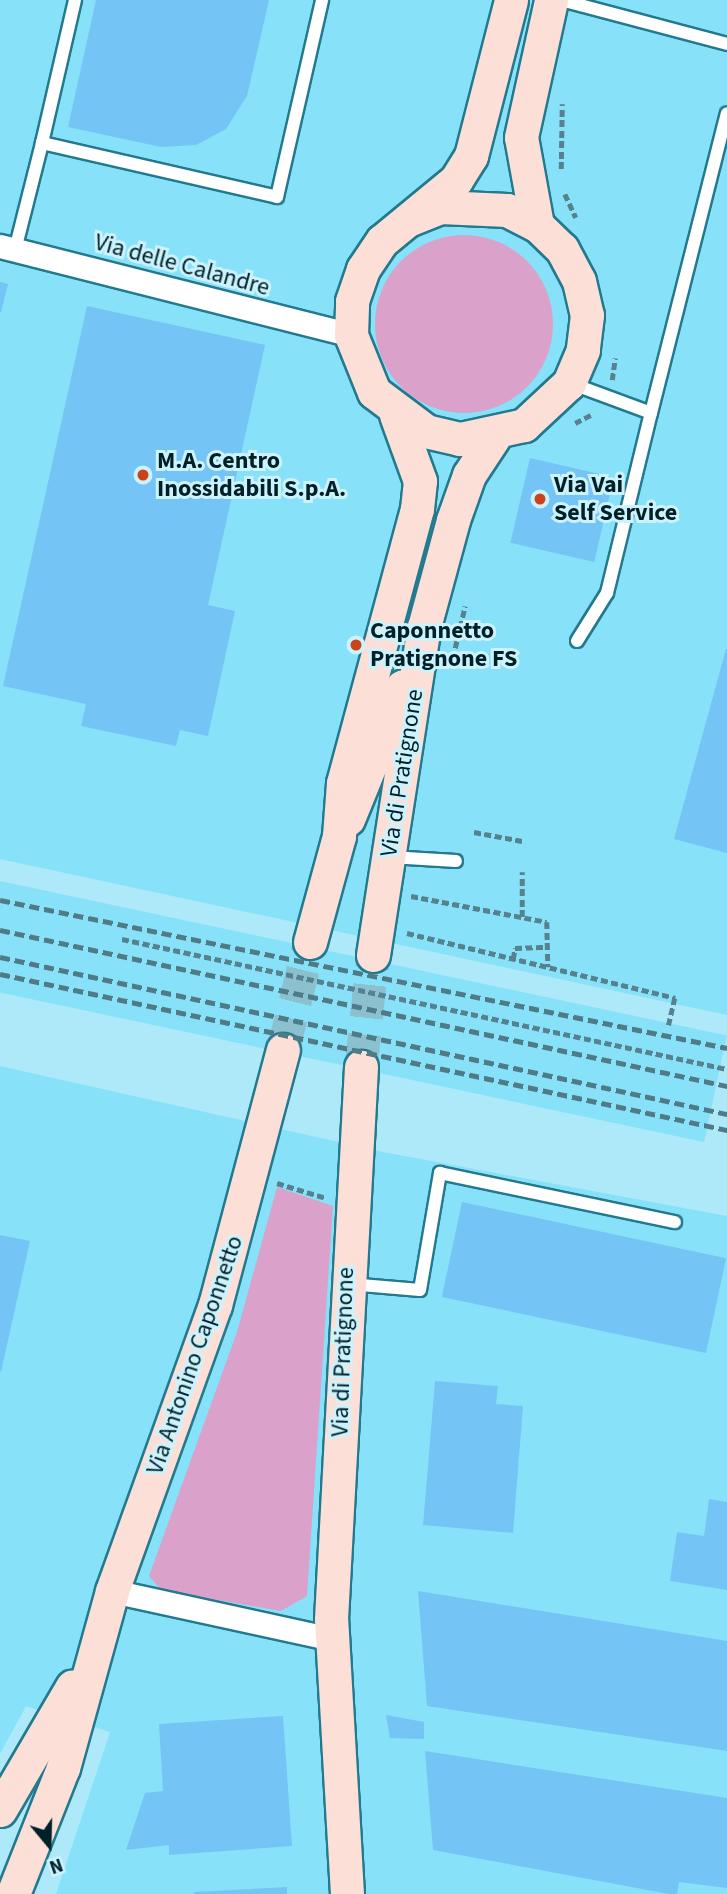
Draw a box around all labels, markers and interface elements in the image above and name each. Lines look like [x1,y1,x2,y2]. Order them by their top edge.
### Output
street label: Via delle Calandre [91,228,273,302]
place label: M.A. Centro Inossidabili S.p.A. [157,447,346,503]
marker: M.A. Centro Inossidabili S.p.A. [135,467,151,483]
place label: Via Vai Self Service [554,471,677,527]
marker: Via Vai Self Service [532,491,548,507]
place label: Caponnetto Pratignone FS [370,617,517,673]
marker: Caponnetto Pratignone FS [348,637,364,653]
street label: Via di Pratignone [375,687,429,859]
street label: Via Antonino Caponnetto [141,1232,249,1478]
street label: Via di Pratignone [326,1267,360,1437]
north arrow [14,1810,84,1880]
text: N [46,1851,66,1880]

